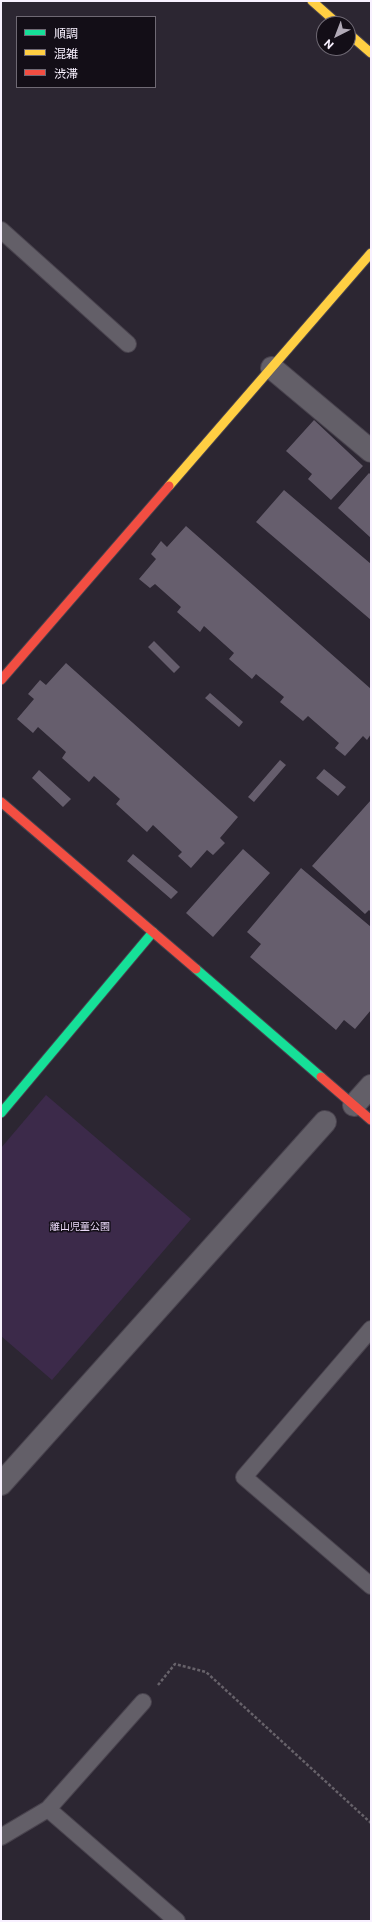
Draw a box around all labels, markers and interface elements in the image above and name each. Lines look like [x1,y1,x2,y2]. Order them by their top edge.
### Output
legend [16,16,156,88]
north arrow [316,16,356,56]
text: 順調 [54,26,78,40]
text: N [321,37,336,52]
text: 混雑 [54,46,78,60]
text: 渋滞 [54,66,78,80]
park label: 離山児童公園 [50,1221,110,1233]

